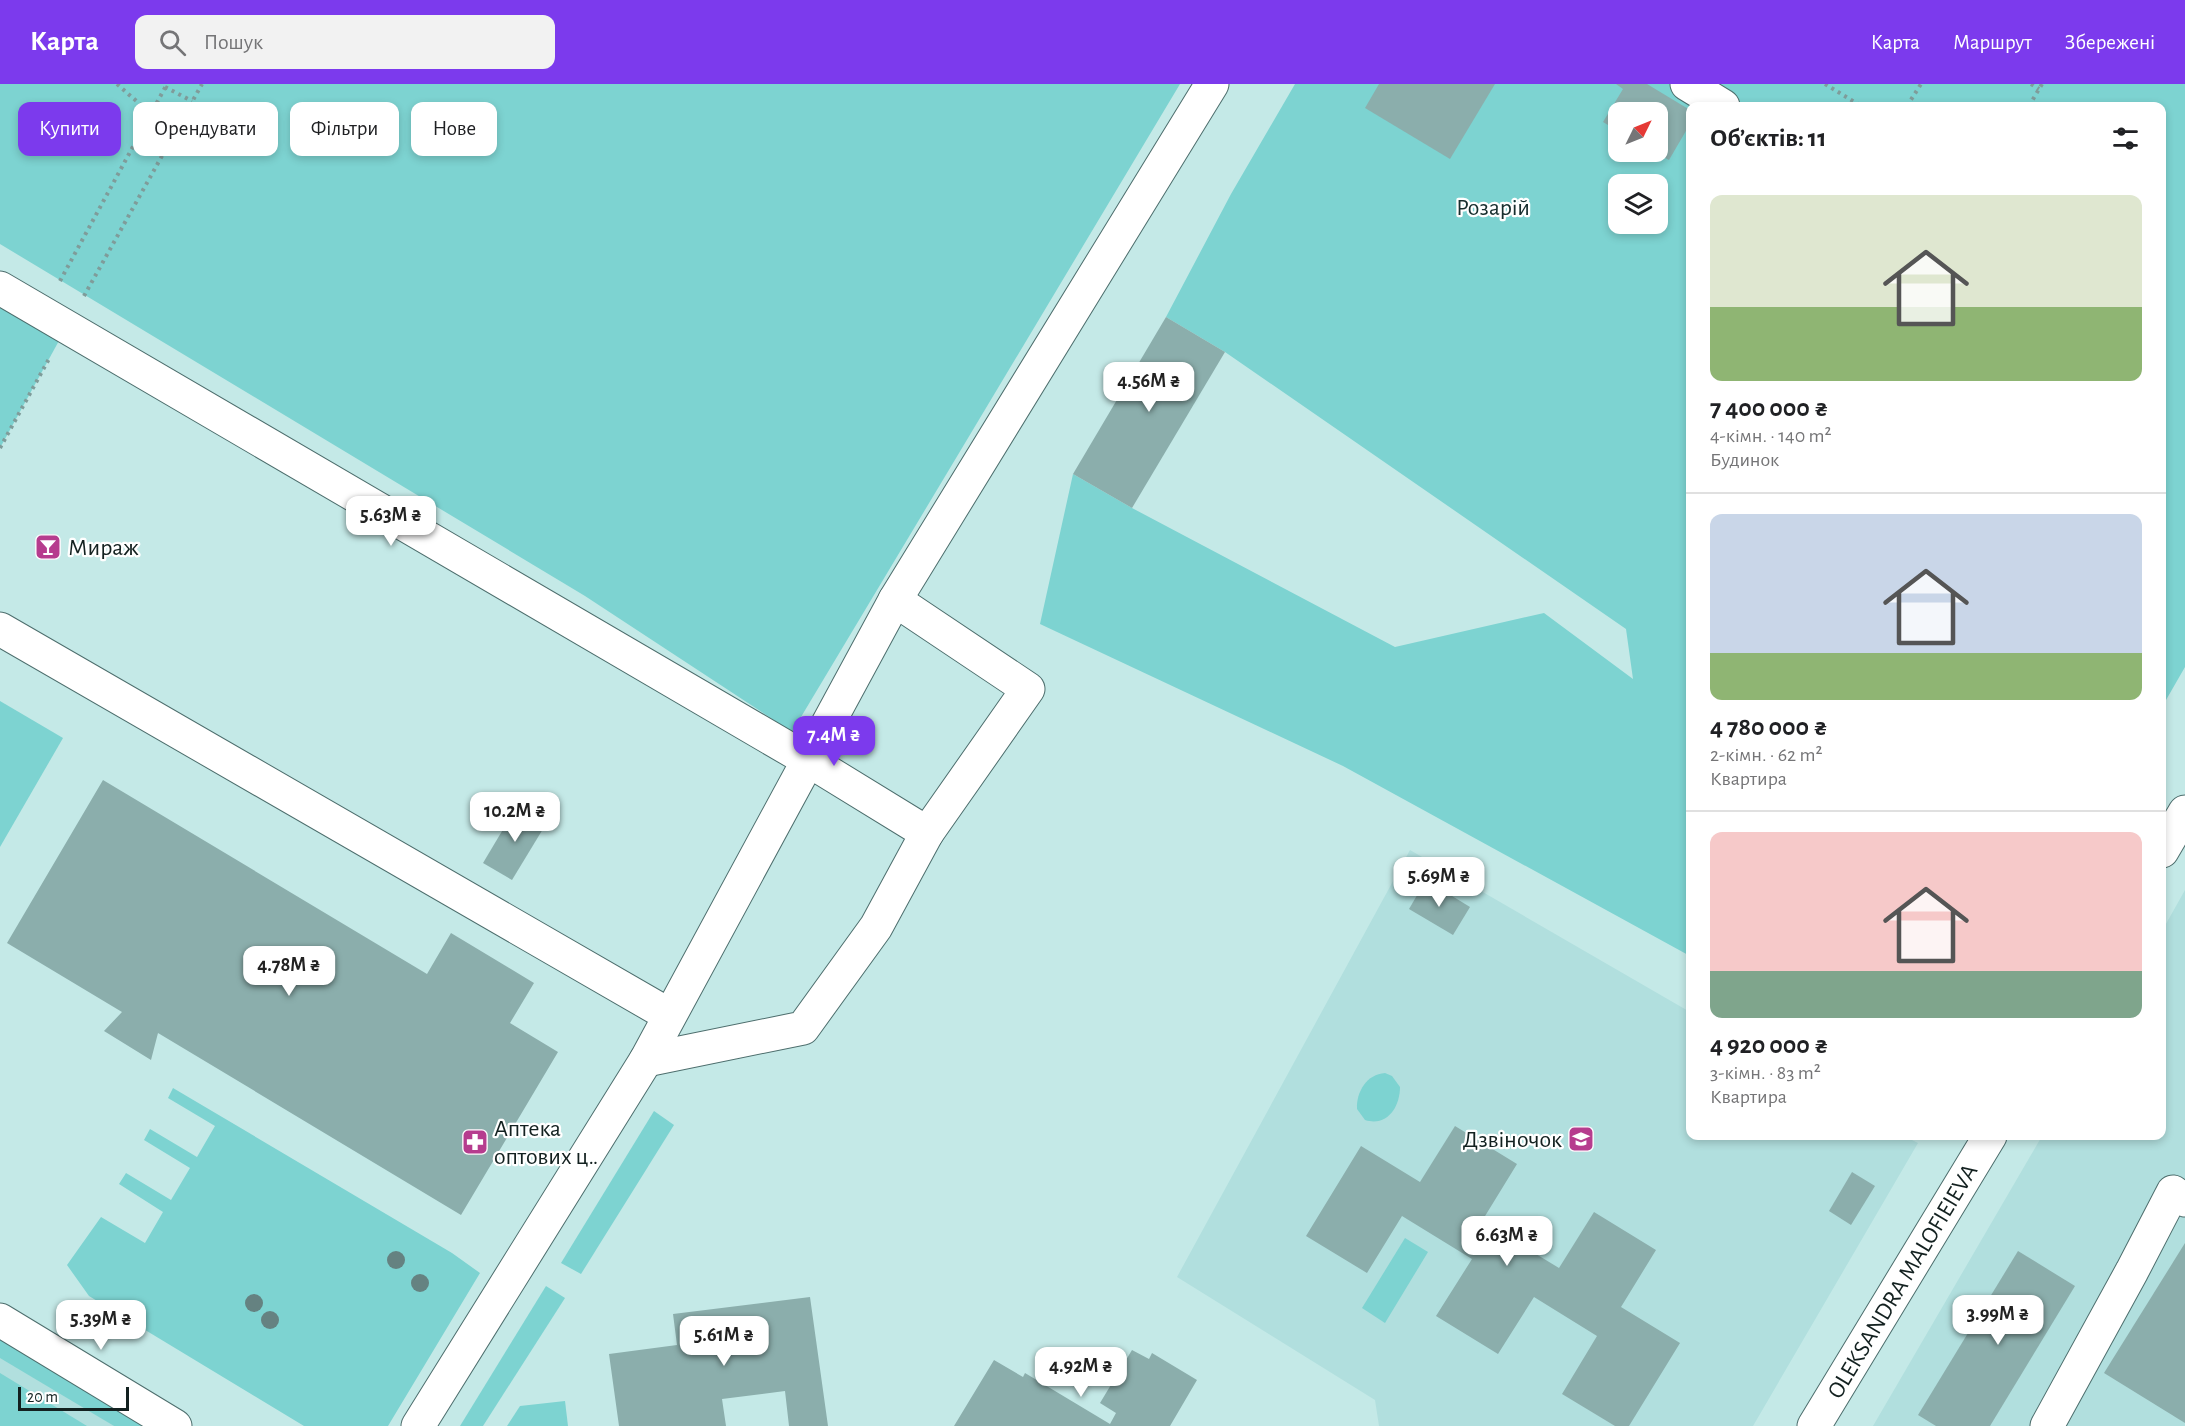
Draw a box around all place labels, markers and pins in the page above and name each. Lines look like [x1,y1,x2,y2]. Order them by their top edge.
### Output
pin: 4.56M ₴ [1094,362,1204,413]
pin: 5.63M ₴ [336,496,446,547]
bar icon: Мираж [33,532,63,562]
place label: Мираж [68,536,139,560]
pin: 7.4M ₴ [785,716,883,767]
pin: 10.2M ₴ [460,792,570,843]
pin: 5.69M ₴ [1384,857,1494,908]
pin: 4.78M ₴ [234,946,344,997]
place label: Аптека оптових ц‥ [494,1117,598,1169]
school or university icon: Дзвіночок [1566,1124,1596,1154]
pharmacy icon: Аптека оптових ц‥ [460,1127,490,1157]
place label: Дзвіночок [1463,1128,1562,1152]
pin: 6.63M ₴ [1452,1216,1562,1267]
pin: 3.99M ₴ [1943,1295,2053,1346]
pin: 5.39M ₴ [46,1300,156,1351]
pin: 5.61M ₴ [669,1316,779,1367]
pin: 4.92M ₴ [1026,1347,1136,1398]

